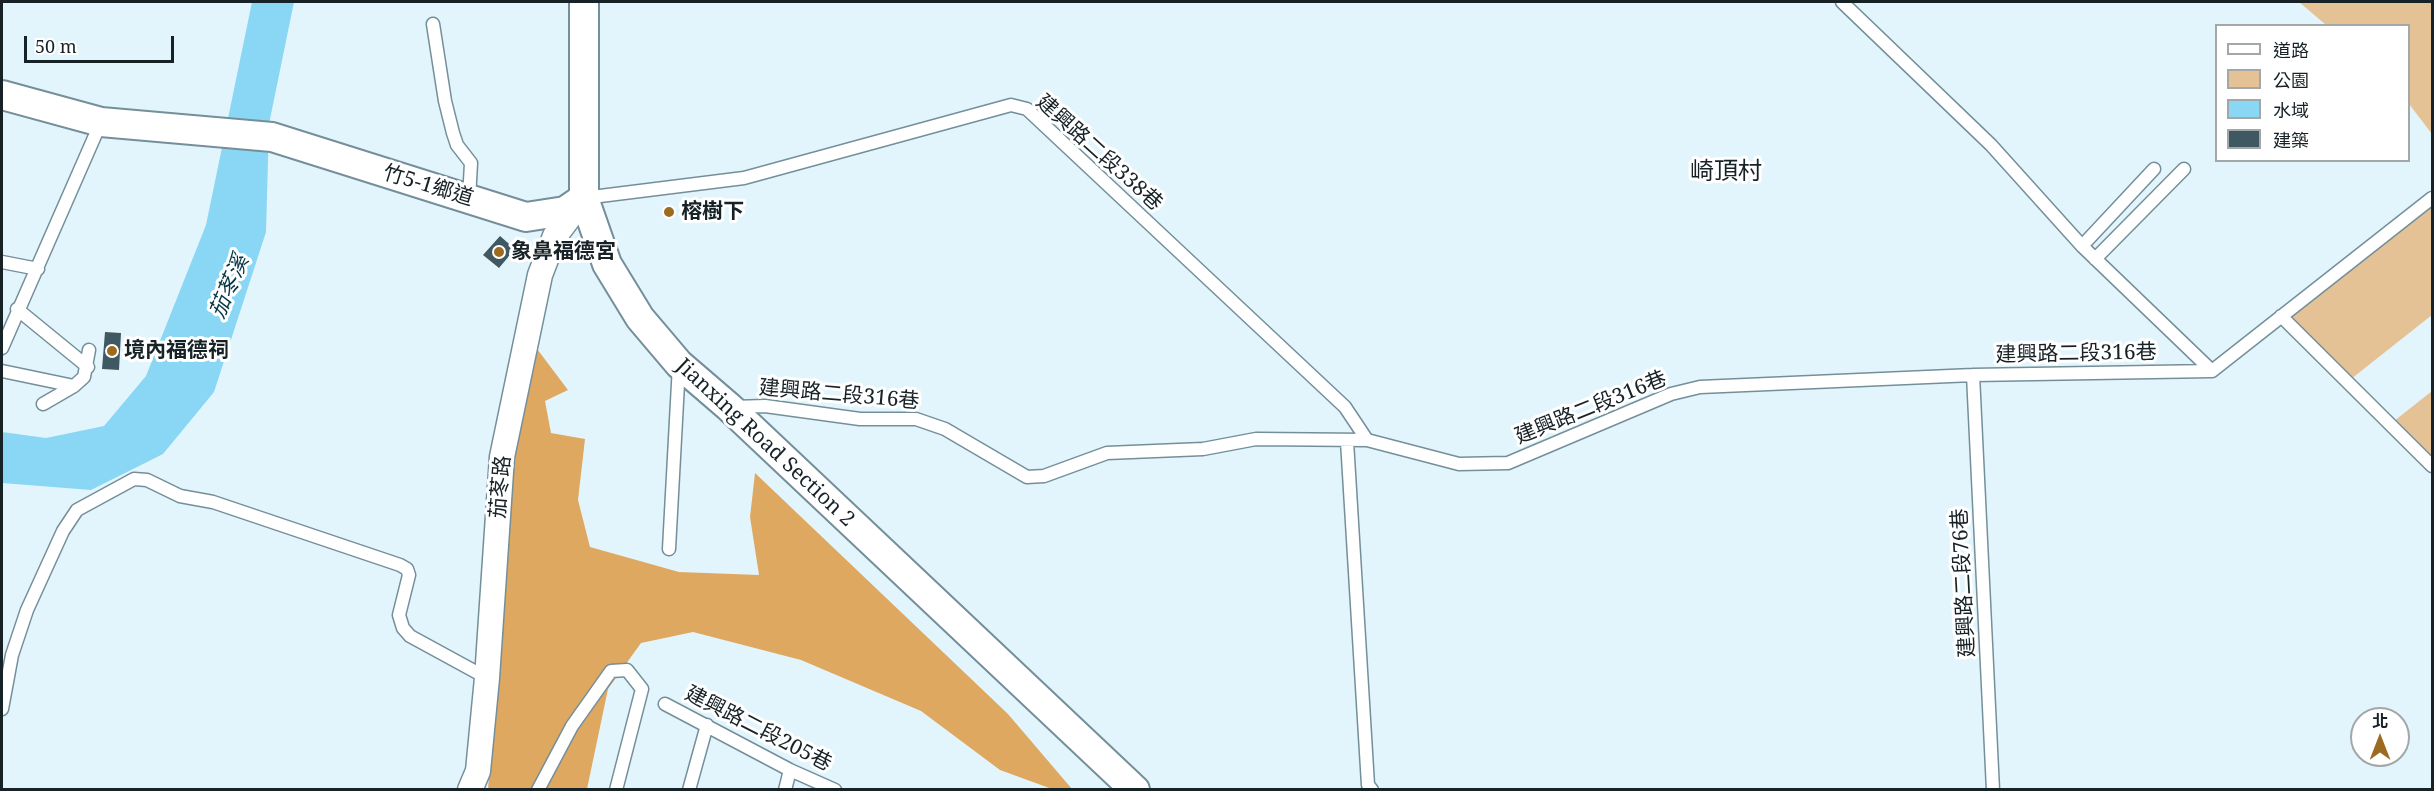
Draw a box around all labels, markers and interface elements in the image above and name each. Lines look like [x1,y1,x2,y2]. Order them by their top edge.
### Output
scale bar [27,24,177,62]
legend [2215,24,2410,162]
text: 50 m [35,34,77,58]
text: 道路 [2273,38,2309,62]
text: 公園 [2273,68,2309,92]
street label: 建興路二段338巷 [1031,90,1167,216]
text: 水域 [2273,98,2309,122]
text: 建築 [2273,128,2309,152]
district label: 崎頂村 [1690,158,1762,186]
street label: 竹5-1鄉道 [380,160,476,212]
place label: 榕樹下 [681,199,744,225]
marker: 榕樹下 [662,205,676,219]
place label: 象鼻福德宮 [511,239,616,265]
marker: 象鼻福德宮 [492,245,506,259]
water label: 茄苳溪 [205,251,255,323]
place label: 境內福德祠 [124,338,229,364]
street label: 建興路二段316巷 [1995,340,2157,368]
marker: 境內福德祠 [105,344,119,358]
street label: Jianxing Road Section 2 [671,354,859,532]
street label: 建興路二段316巷 [1512,366,1670,450]
street label: 建興路二段316巷 [758,375,920,415]
street label: 茄苳路 [486,455,516,519]
street label: 建興路二段76巷 [1948,508,1980,658]
street label: 建興路二段205巷 [680,681,836,777]
north arrow [2350,707,2410,767]
text: 北 [2372,710,2388,732]

